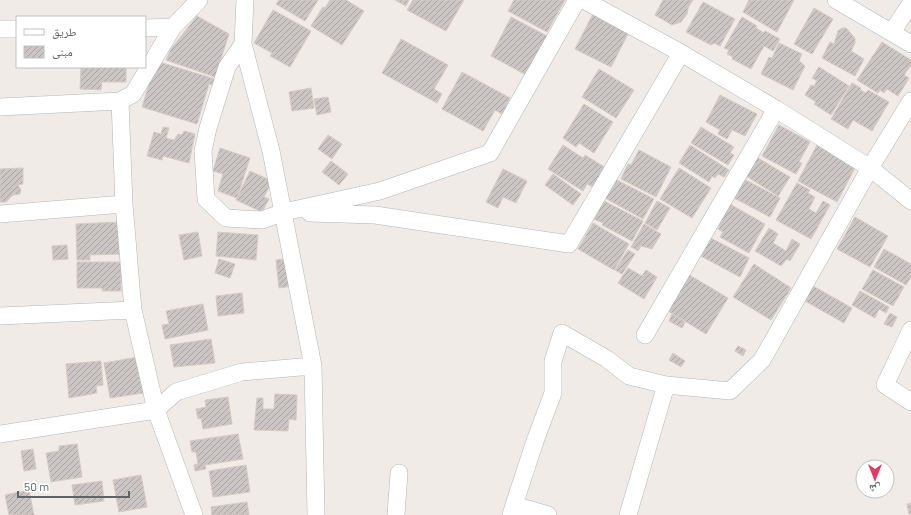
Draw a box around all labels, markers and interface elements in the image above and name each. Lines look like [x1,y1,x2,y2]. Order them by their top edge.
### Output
legend [16,16,146,68]
text: طريق [52,24,77,39]
text: مبنى [52,44,73,59]
north arrow [855,459,895,499]
scale bar [18,473,129,499]
text: 50 m [24,479,49,493]
text: ش [869,481,881,496]

